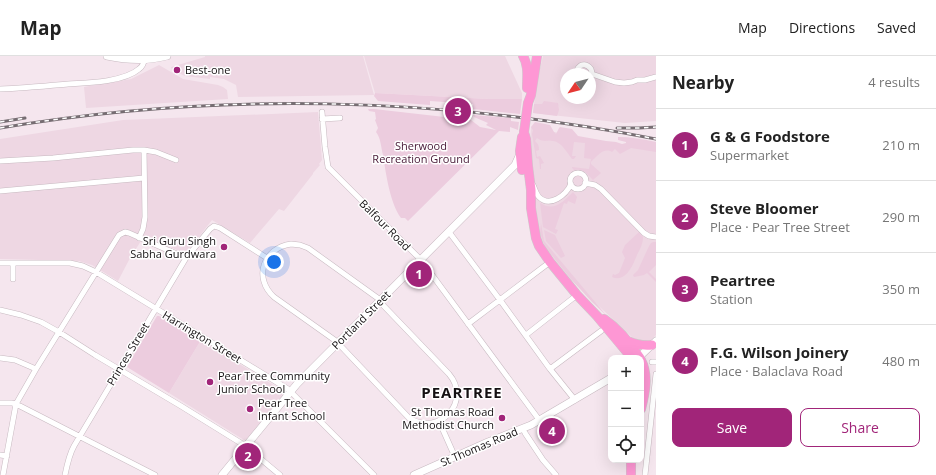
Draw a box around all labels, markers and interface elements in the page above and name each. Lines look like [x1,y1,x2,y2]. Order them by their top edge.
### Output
text: Map [20,15,61,41]
text: Map [738,18,767,37]
text: Directions [789,18,855,37]
text: Saved [877,18,916,37]
place label: Best-one [185,62,231,77]
marker: Best-one [172,65,182,75]
north arrow [560,68,596,104]
text: Nearby [672,71,734,94]
text: 4 results [868,73,920,91]
pin: 3 [445,96,471,126]
text: G & G Foodstore [710,126,830,146]
text: 1 [681,136,689,154]
text: 210 m [882,136,920,154]
park label: Sherwood Recreation Ground [372,138,470,166]
text: Supermarket [710,146,789,164]
street label: Balfour Road [356,196,414,254]
text: Steve Bloomer [710,198,819,218]
text: 2 [681,208,689,226]
text: 290 m [882,208,920,226]
text: Place · Pear Tree Street [710,218,850,236]
place label: Sri Guru Singh Sabha Gurdwara [130,233,216,261]
marker: Sri Guru Singh Sabha Gurdwara [219,242,229,252]
your location [264,252,284,272]
pin: 1 [406,259,432,289]
text: Peartree [710,270,775,290]
text: 3 [681,280,689,298]
text: 350 m [882,280,920,298]
street label: Portland Street [328,287,393,352]
text: Station [710,290,753,308]
street label: Harrington Street [160,307,245,366]
street label: Princes Street [103,319,152,388]
text: F.G. Wilson Joinery [710,342,849,362]
text: 4 [681,352,689,370]
text: 480 m [882,352,920,370]
map controls [608,355,644,463]
button: + [608,355,644,391]
text: Place · Balaclava Road [710,362,843,380]
place label: Pear Tree Community Junior School [217,368,330,396]
marker: Pear Tree Community Junior School [205,377,215,387]
district label: PEARTREE [421,382,503,402]
button: − [608,391,644,427]
place label: Pear Tree Infant School [258,395,325,423]
marker: Pear Tree Infant School [245,404,255,414]
place label: St Thomas Road Methodist Church [402,404,494,432]
button: Save [672,408,792,447]
button: Share [800,408,920,447]
marker: St Thomas Road Methodist Church [497,413,507,423]
pin: 4 [539,416,565,446]
street label: St Thomas Road [438,423,520,470]
button: locate [608,427,644,463]
pin: 2 [235,441,261,471]

